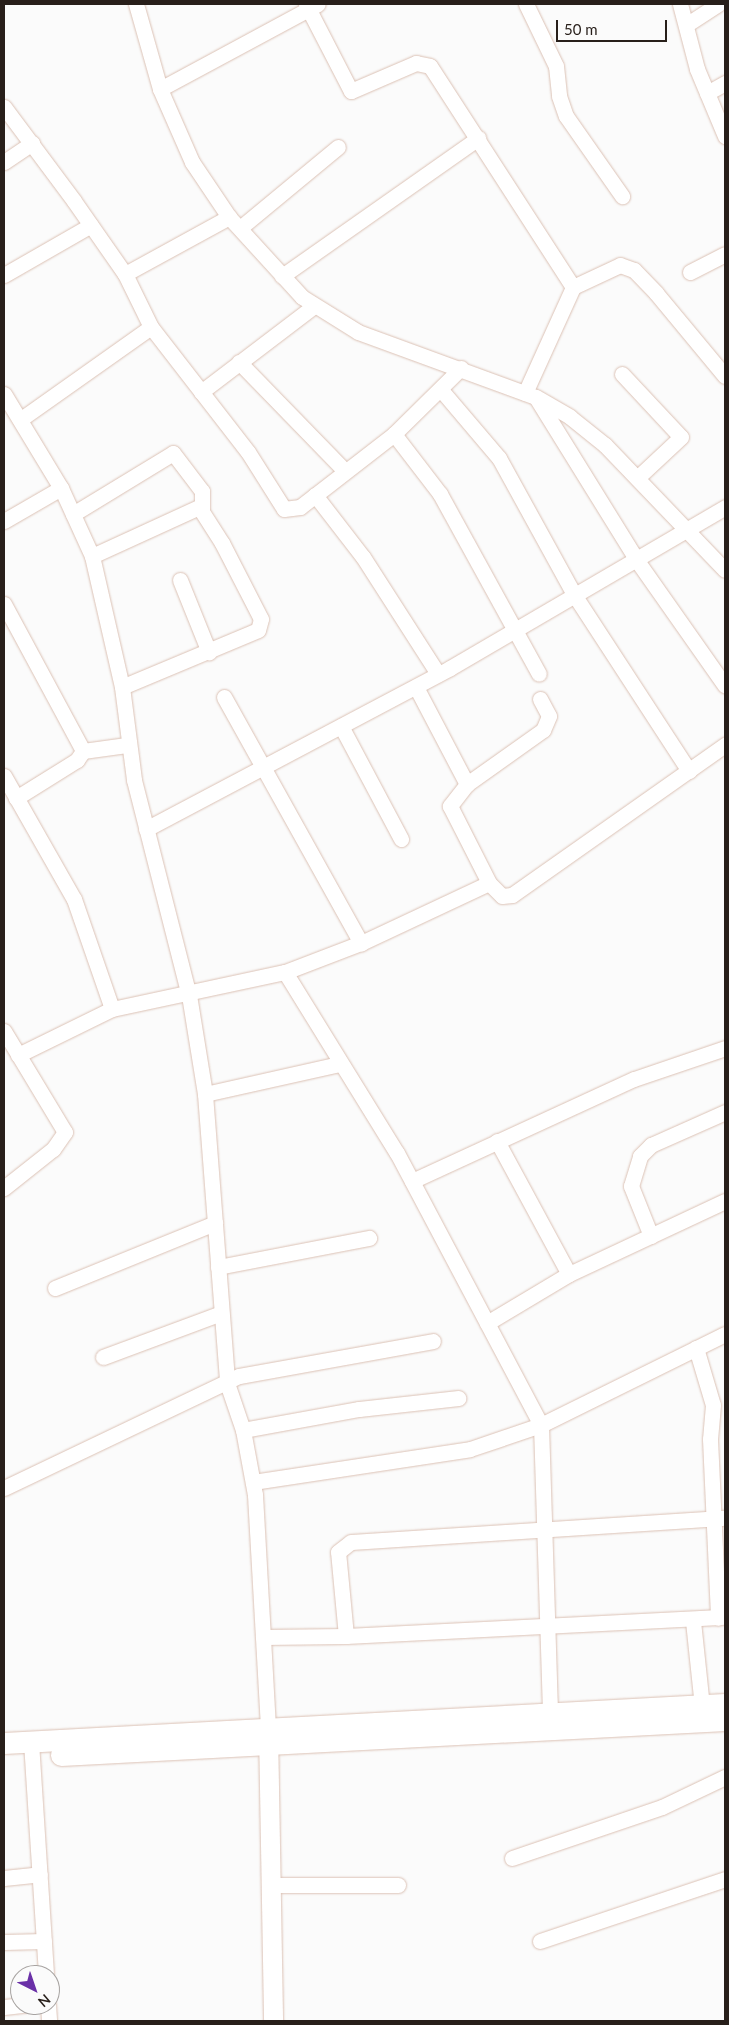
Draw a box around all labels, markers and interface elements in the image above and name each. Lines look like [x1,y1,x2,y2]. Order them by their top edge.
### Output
scale bar [559,10,670,42]
text: 50 m [564,20,598,38]
north arrow [10,1965,60,2015]
text: N [35,1991,54,2011]

